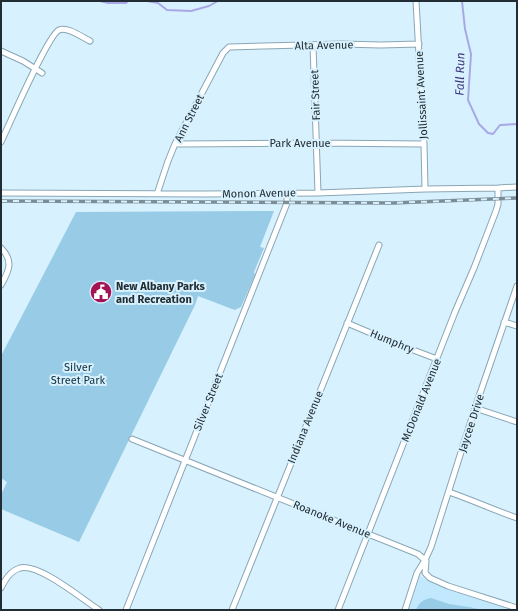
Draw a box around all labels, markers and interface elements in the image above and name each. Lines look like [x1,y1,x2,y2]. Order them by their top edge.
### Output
street label: Alta Avenue [294,38,354,53]
street label: Jollissaint Avenue [413,51,430,139]
water label: Fall Run [453,52,467,96]
street label: Fair Street [308,69,323,121]
street label: Ann Street [172,92,207,144]
street label: Park Avenue [269,137,331,150]
street label: Monon Avenue [222,186,296,201]
public building icon: New Albany Parks and Recreation [88,279,114,305]
place label: New Albany Parks and Recreation [116,280,206,306]
street label: Humphry [368,327,416,356]
street label: McDonald Avenue [399,357,444,444]
park label: Silver Street Park [51,361,106,387]
street label: Silver Street [191,372,226,433]
street label: Indiana Avenue [285,389,326,465]
street label: Jaycee Drive [456,392,487,454]
street label: Roanoke Avenue [291,498,373,541]

